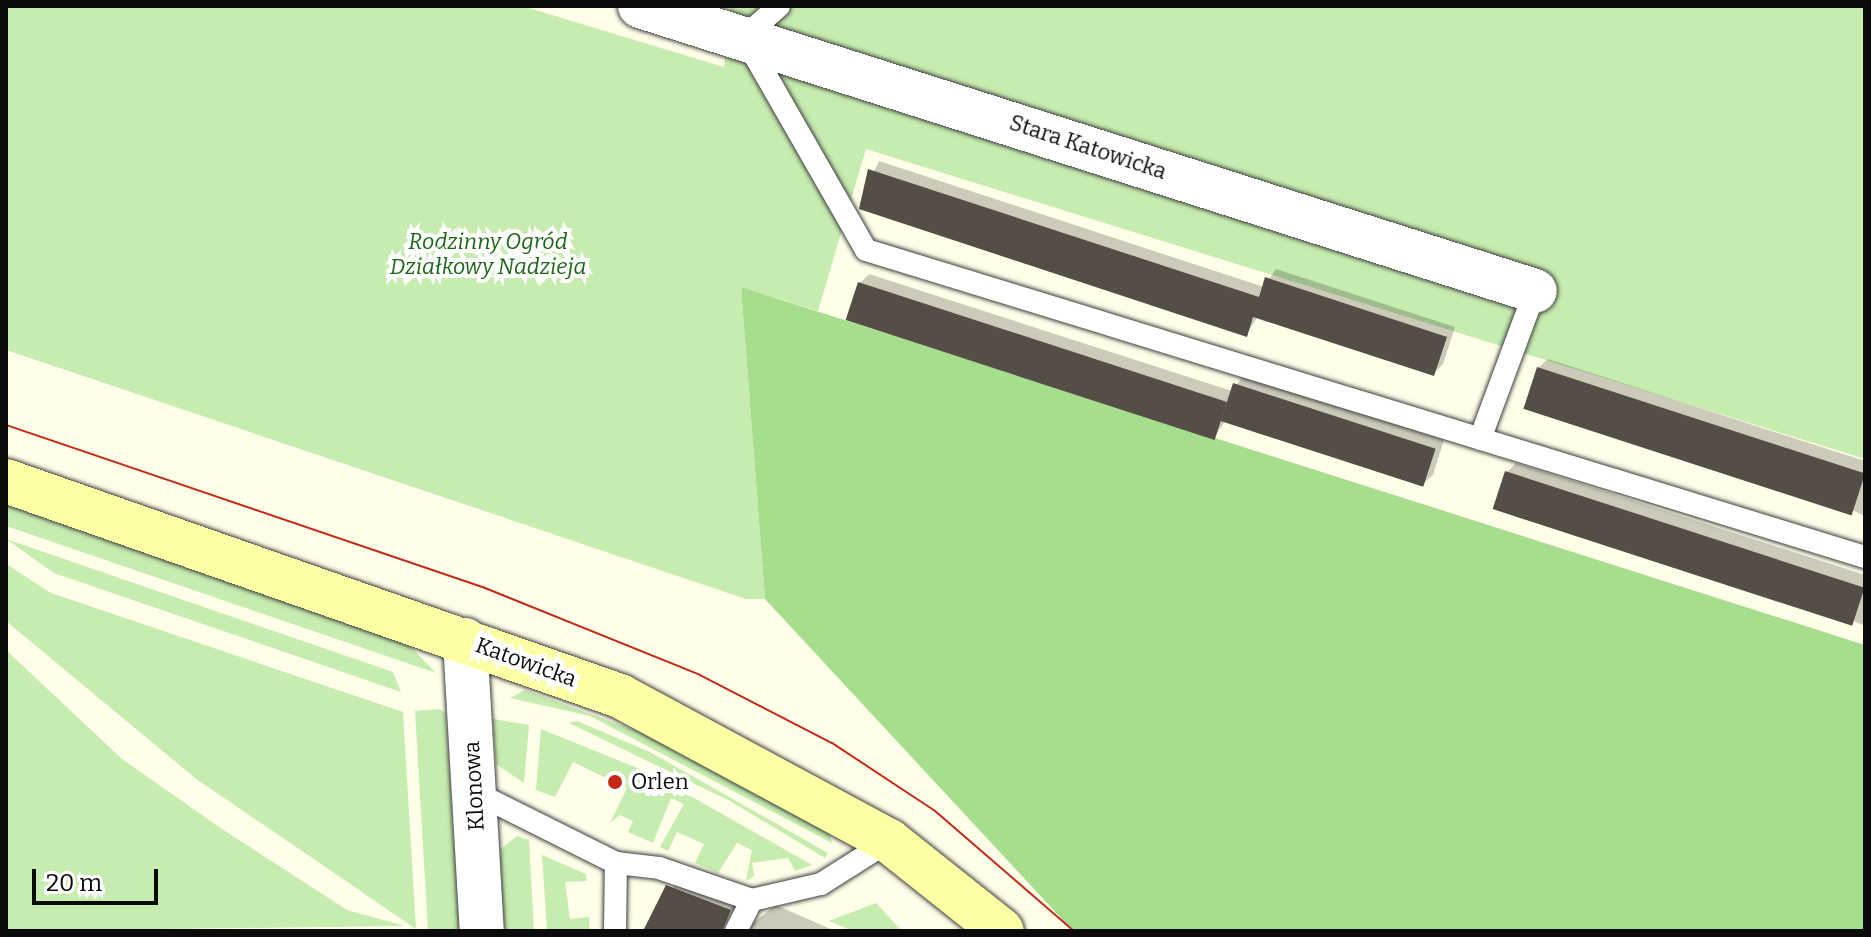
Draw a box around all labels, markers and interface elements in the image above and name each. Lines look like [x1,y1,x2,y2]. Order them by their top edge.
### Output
street label: Stara Katowicka [1006,109,1170,185]
park label: Rodzinny Ogród Działkowy Nadzieja [390,228,586,280]
street label: Katowicka [472,632,580,692]
street label: Klonowa [458,740,490,832]
place label: Orlen [631,769,689,795]
marker: Orlen [606,773,624,791]
scale bar [36,853,162,903]
text: 20 m [46,869,102,897]

